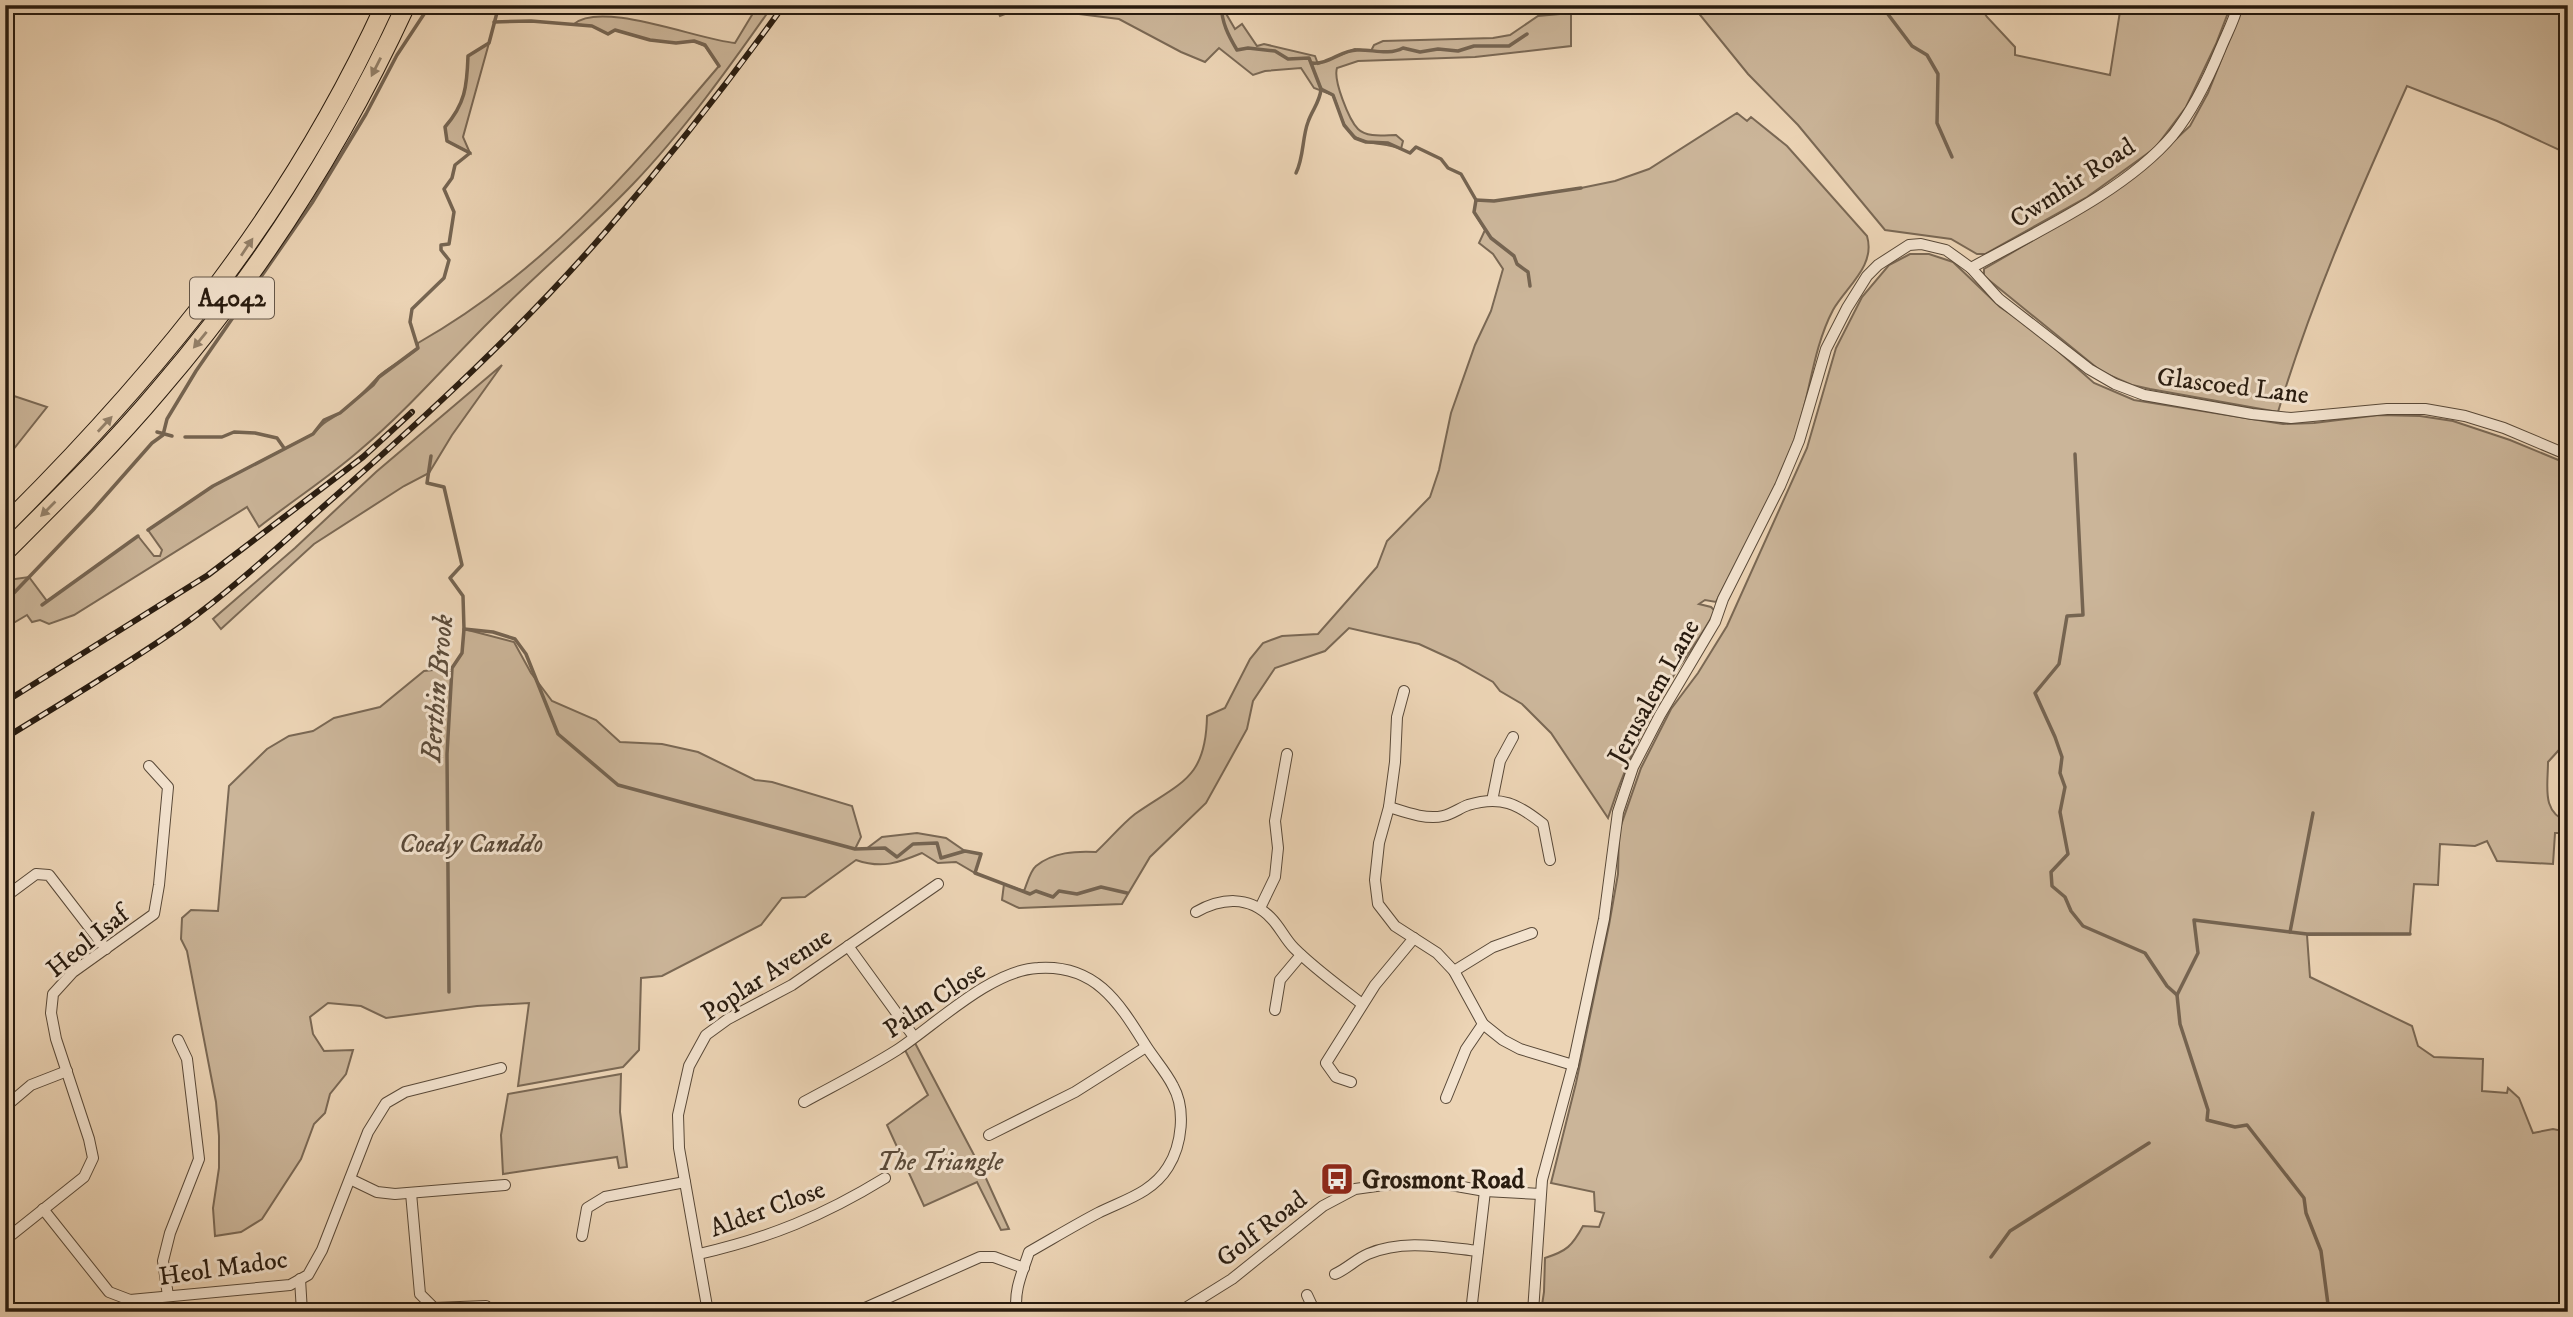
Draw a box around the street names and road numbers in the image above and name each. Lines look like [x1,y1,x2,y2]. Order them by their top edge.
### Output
street label: Cwmhir Road [2004,131,2142,236]
road number: A4042 [190,278,274,318]
street label: Glascoed Lane [2155,361,2311,412]
street label: Jerusalem Lane [1600,614,1708,772]
street label: Heol Isaf [40,897,139,985]
street label: Poplar Avenue [695,921,838,1030]
street label: Palm Close [877,954,992,1046]
street label: Alder Close [705,1173,830,1246]
street label: Golf Road [1210,1183,1314,1275]
street label: Heol Madoc [157,1243,290,1294]

